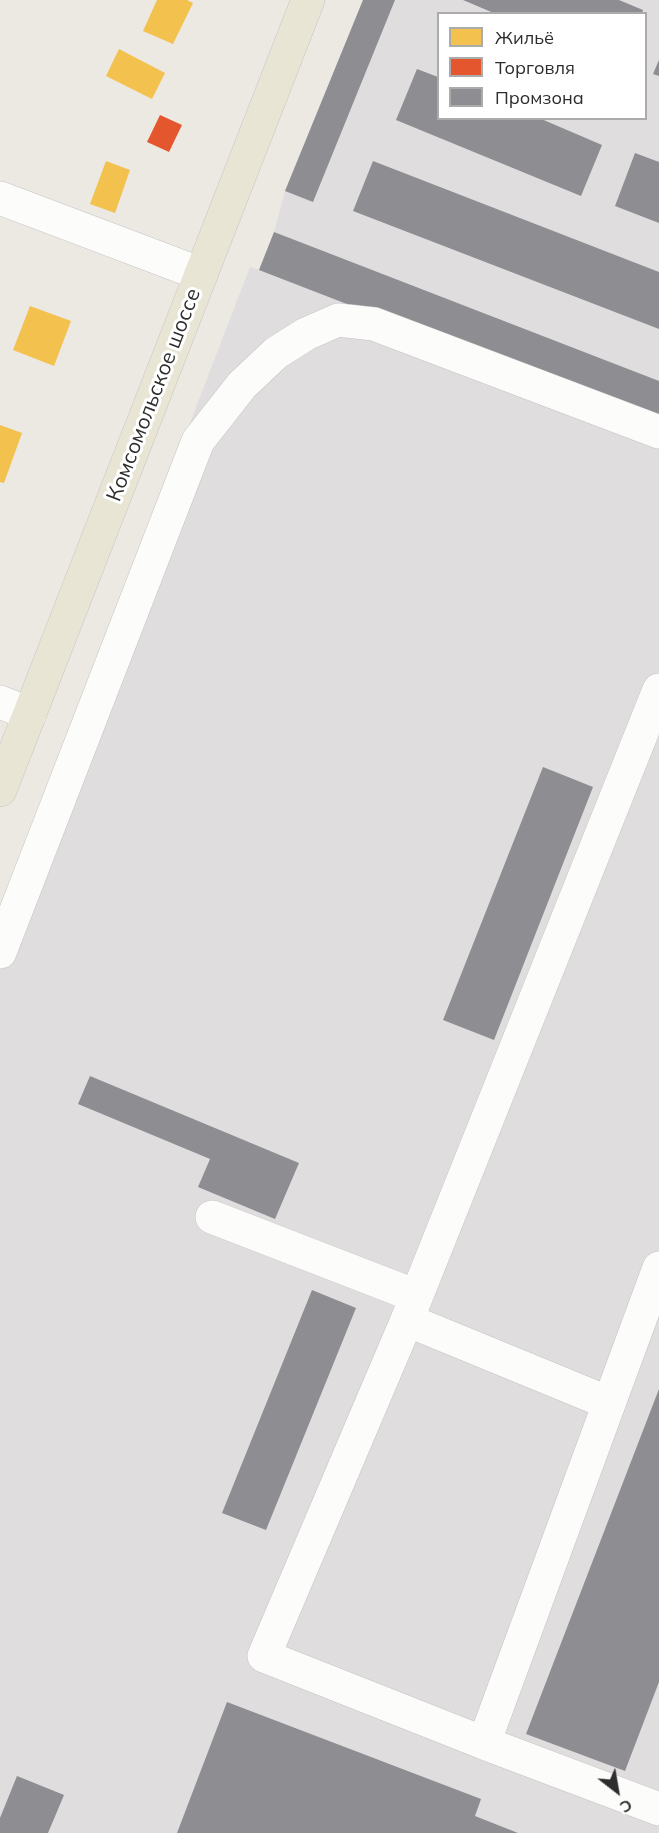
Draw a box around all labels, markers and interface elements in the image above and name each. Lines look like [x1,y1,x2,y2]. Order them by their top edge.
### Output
legend [437,12,647,120]
text: Жильё [495,26,554,49]
text: Торговля [495,56,575,79]
text: Промзона [495,86,584,109]
street label: Комсомольское шоссе [102,285,206,505]
north arrow [587,1761,647,1821]
text: С [616,1795,636,1818]

